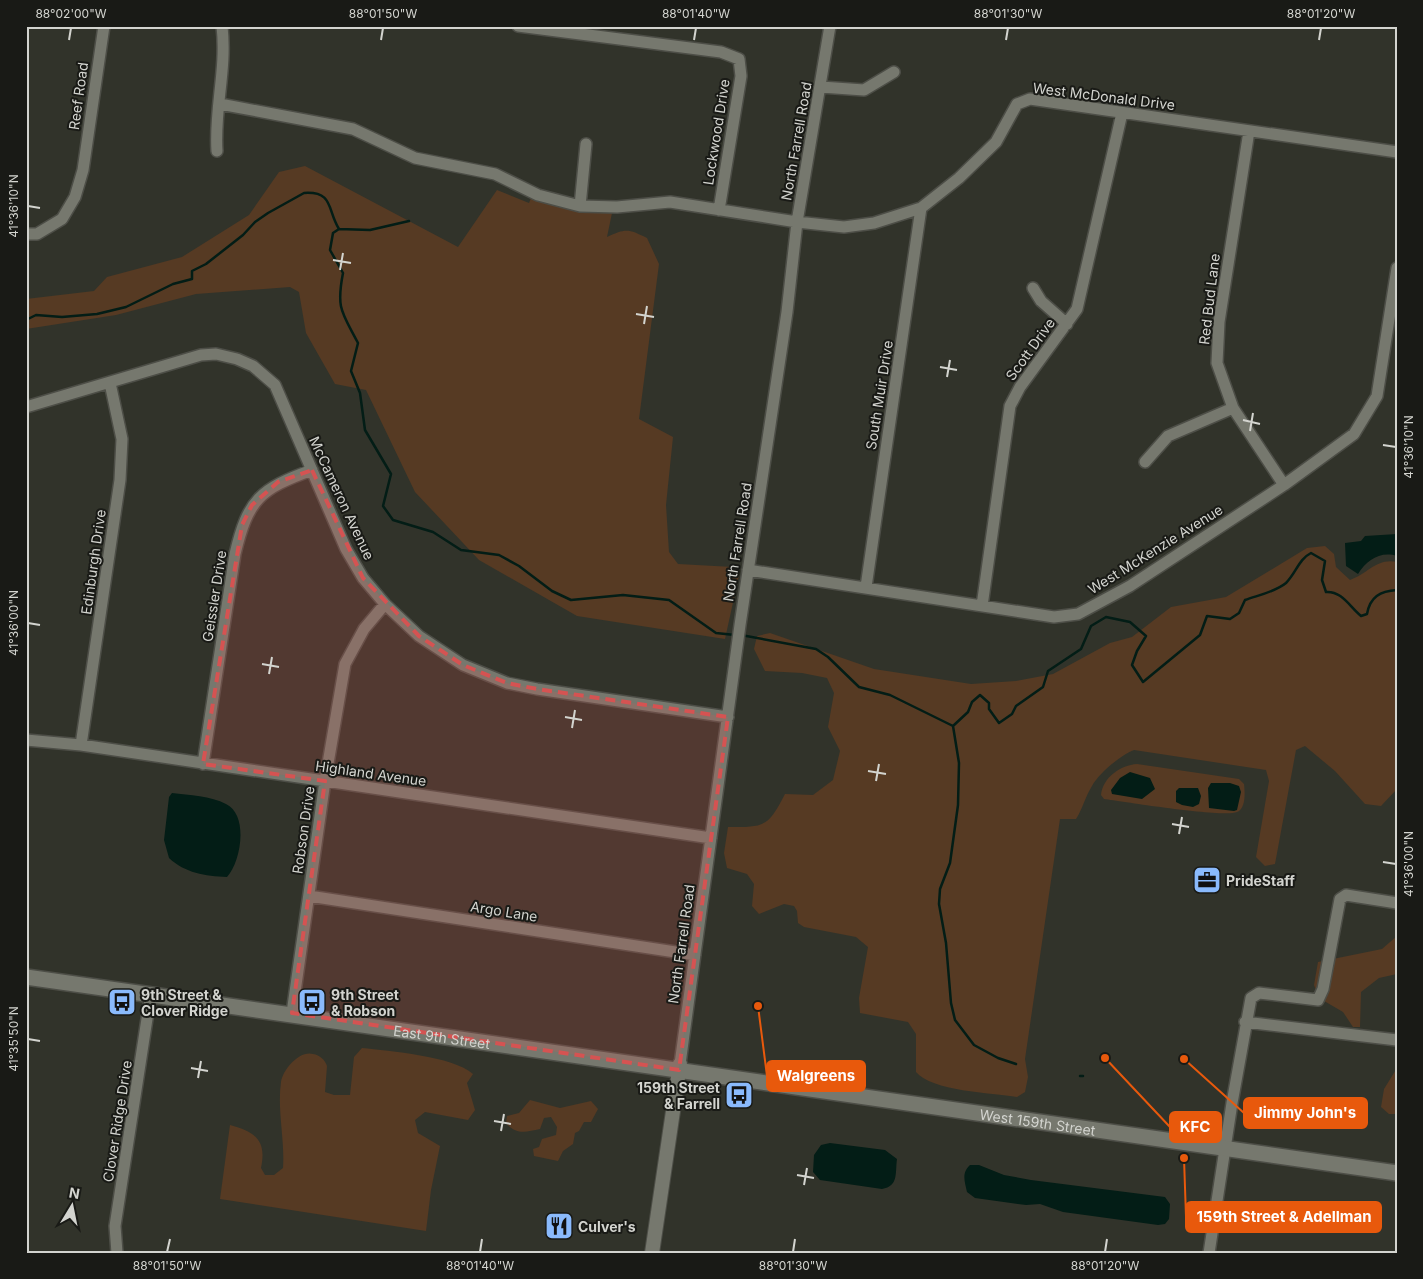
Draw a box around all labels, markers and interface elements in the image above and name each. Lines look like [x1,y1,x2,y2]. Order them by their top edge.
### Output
text: 88°02'00"W [35,6,107,21]
text: 88°01'50"W [349,6,417,21]
text: 88°01'40"W [662,6,730,21]
text: 88°01'30"W [974,6,1042,21]
text: 88°01'20"W [1287,6,1355,21]
street label: Reef Road [65,61,91,131]
street label: Lockwood Drive [699,78,733,186]
street label: West McDonald Drive [1032,79,1176,113]
street label: North Farrell Road [777,80,815,202]
text: 41°36'10"N [6,174,21,238]
street label: Red Bud Lane [1195,252,1223,346]
street label: Scott Drive [1002,315,1058,383]
street label: South Muir Drive [862,339,896,451]
text: 41°36'10"N [1401,415,1416,479]
street label: McCameron Avenue [306,434,378,562]
street label: North Farrell Road [719,481,755,603]
street label: West McKenzie Avenue [1085,501,1225,597]
street label: Edinburgh Drive [77,508,109,616]
street label: Geissler Drive [198,549,230,643]
text: 41°36'00"N [6,590,21,656]
street label: Highland Avenue [314,757,428,789]
street label: Robson Drive [288,785,318,875]
text: 41°36'00"N [1401,831,1416,897]
office icon: PrideStaff [1192,865,1222,895]
place label: PrideStaff [1226,872,1295,889]
street label: North Farrell Road [664,883,698,1005]
street label: Argo Lane [469,897,539,925]
place label: 9th Street & Clover Ridge [141,986,228,1019]
place label: 9th Street & Robson [331,986,399,1019]
bus stop icon: 9th Street & Clover Ridge [107,987,137,1017]
bus stop icon: 9th Street & Robson [297,987,327,1017]
text: 41°35'50"N [6,1006,21,1072]
street label: East 9th Street [392,1021,492,1052]
street label: Clover Ridge Drive [99,1059,135,1183]
callout: Walgreens [767,1061,865,1091]
text: Walgreens [777,1066,855,1085]
place label: 159th Street & Farrell [637,1079,720,1112]
bus stop icon: 159th Street & Farrell [724,1080,754,1110]
callout: Jimmy John's [1244,1098,1367,1128]
text: Jimmy John's [1254,1103,1356,1122]
street label: West 159th Street [979,1105,1097,1138]
callout: KFC [1170,1112,1221,1142]
text: KFC [1180,1117,1210,1136]
north arrow [48,1182,98,1232]
text: N [68,1183,81,1202]
callout: 159th Street & Adellman [1186,1202,1381,1232]
text: 159th Street & Adellman [1196,1207,1372,1226]
restaurant icon: Culver's [544,1211,574,1241]
place label: Culver's [578,1218,636,1235]
text: 88°01'50"W [133,1258,201,1273]
text: 88°01'40"W [446,1258,514,1273]
text: 88°01'30"W [759,1258,827,1273]
text: 88°01'20"W [1071,1258,1139,1273]

